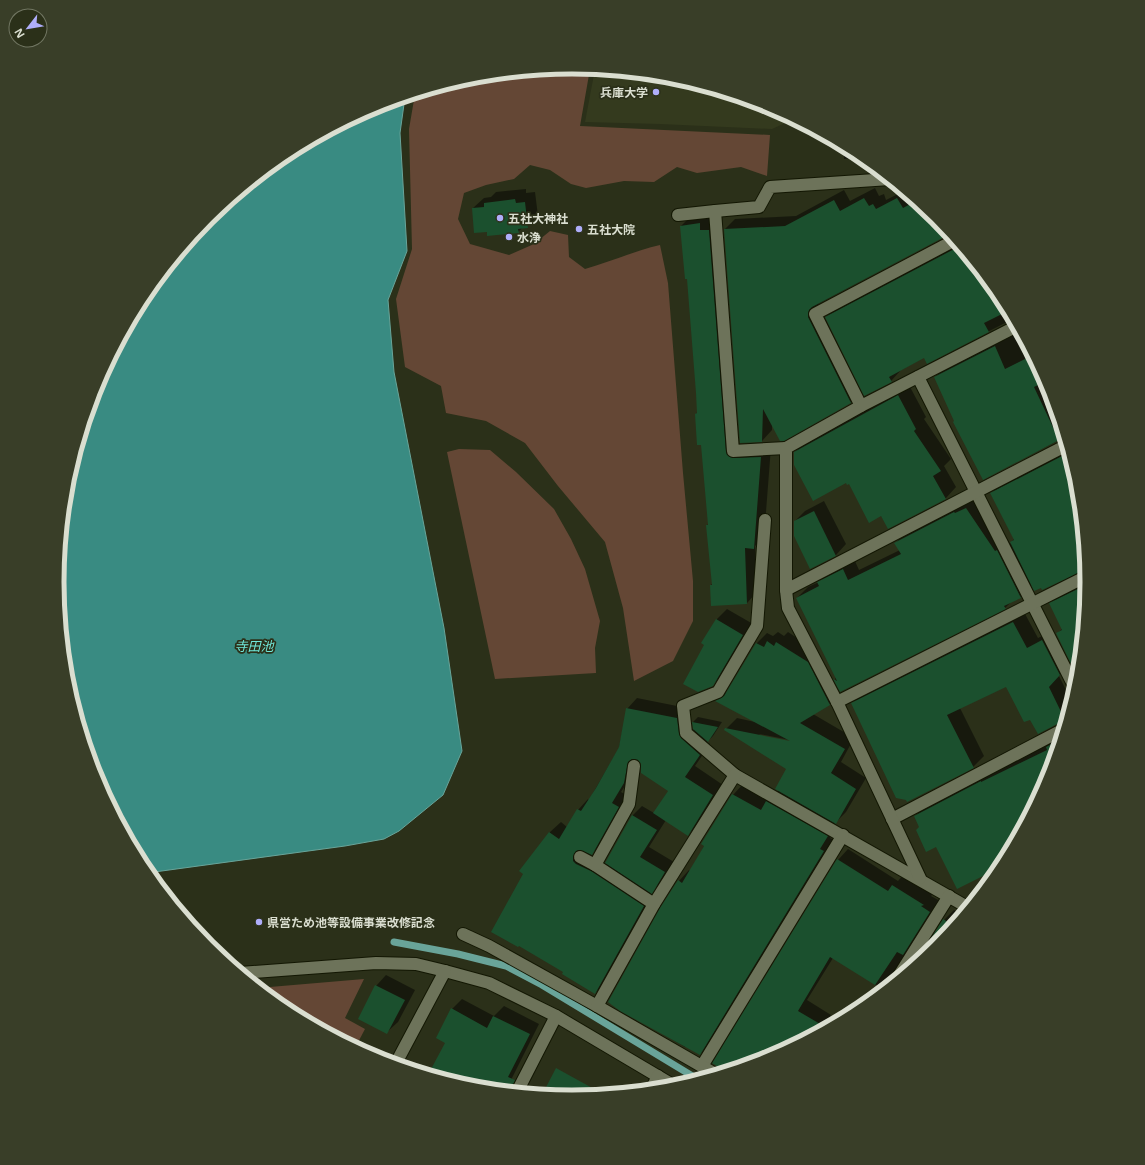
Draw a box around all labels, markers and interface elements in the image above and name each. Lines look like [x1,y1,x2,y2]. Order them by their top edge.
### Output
north arrow [8,8,48,48]
text: N [10,26,28,41]
place label: 兵庫大学 [600,84,648,101]
marker: 兵庫大学 [651,87,661,97]
place label: 五社大神社 [508,210,568,227]
marker: 五社大神社 [495,213,505,223]
place label: 五社大院 [587,221,635,238]
marker: 五社大院 [574,224,584,234]
place label: 水浄 [517,229,541,246]
marker: 水浄 [504,232,514,242]
water label: 寺田池 [234,637,275,655]
place label: 県営ため池等設備事業改修記念 [267,914,435,931]
marker: 県営ため池等設備事業改修記念 [254,917,264,927]

